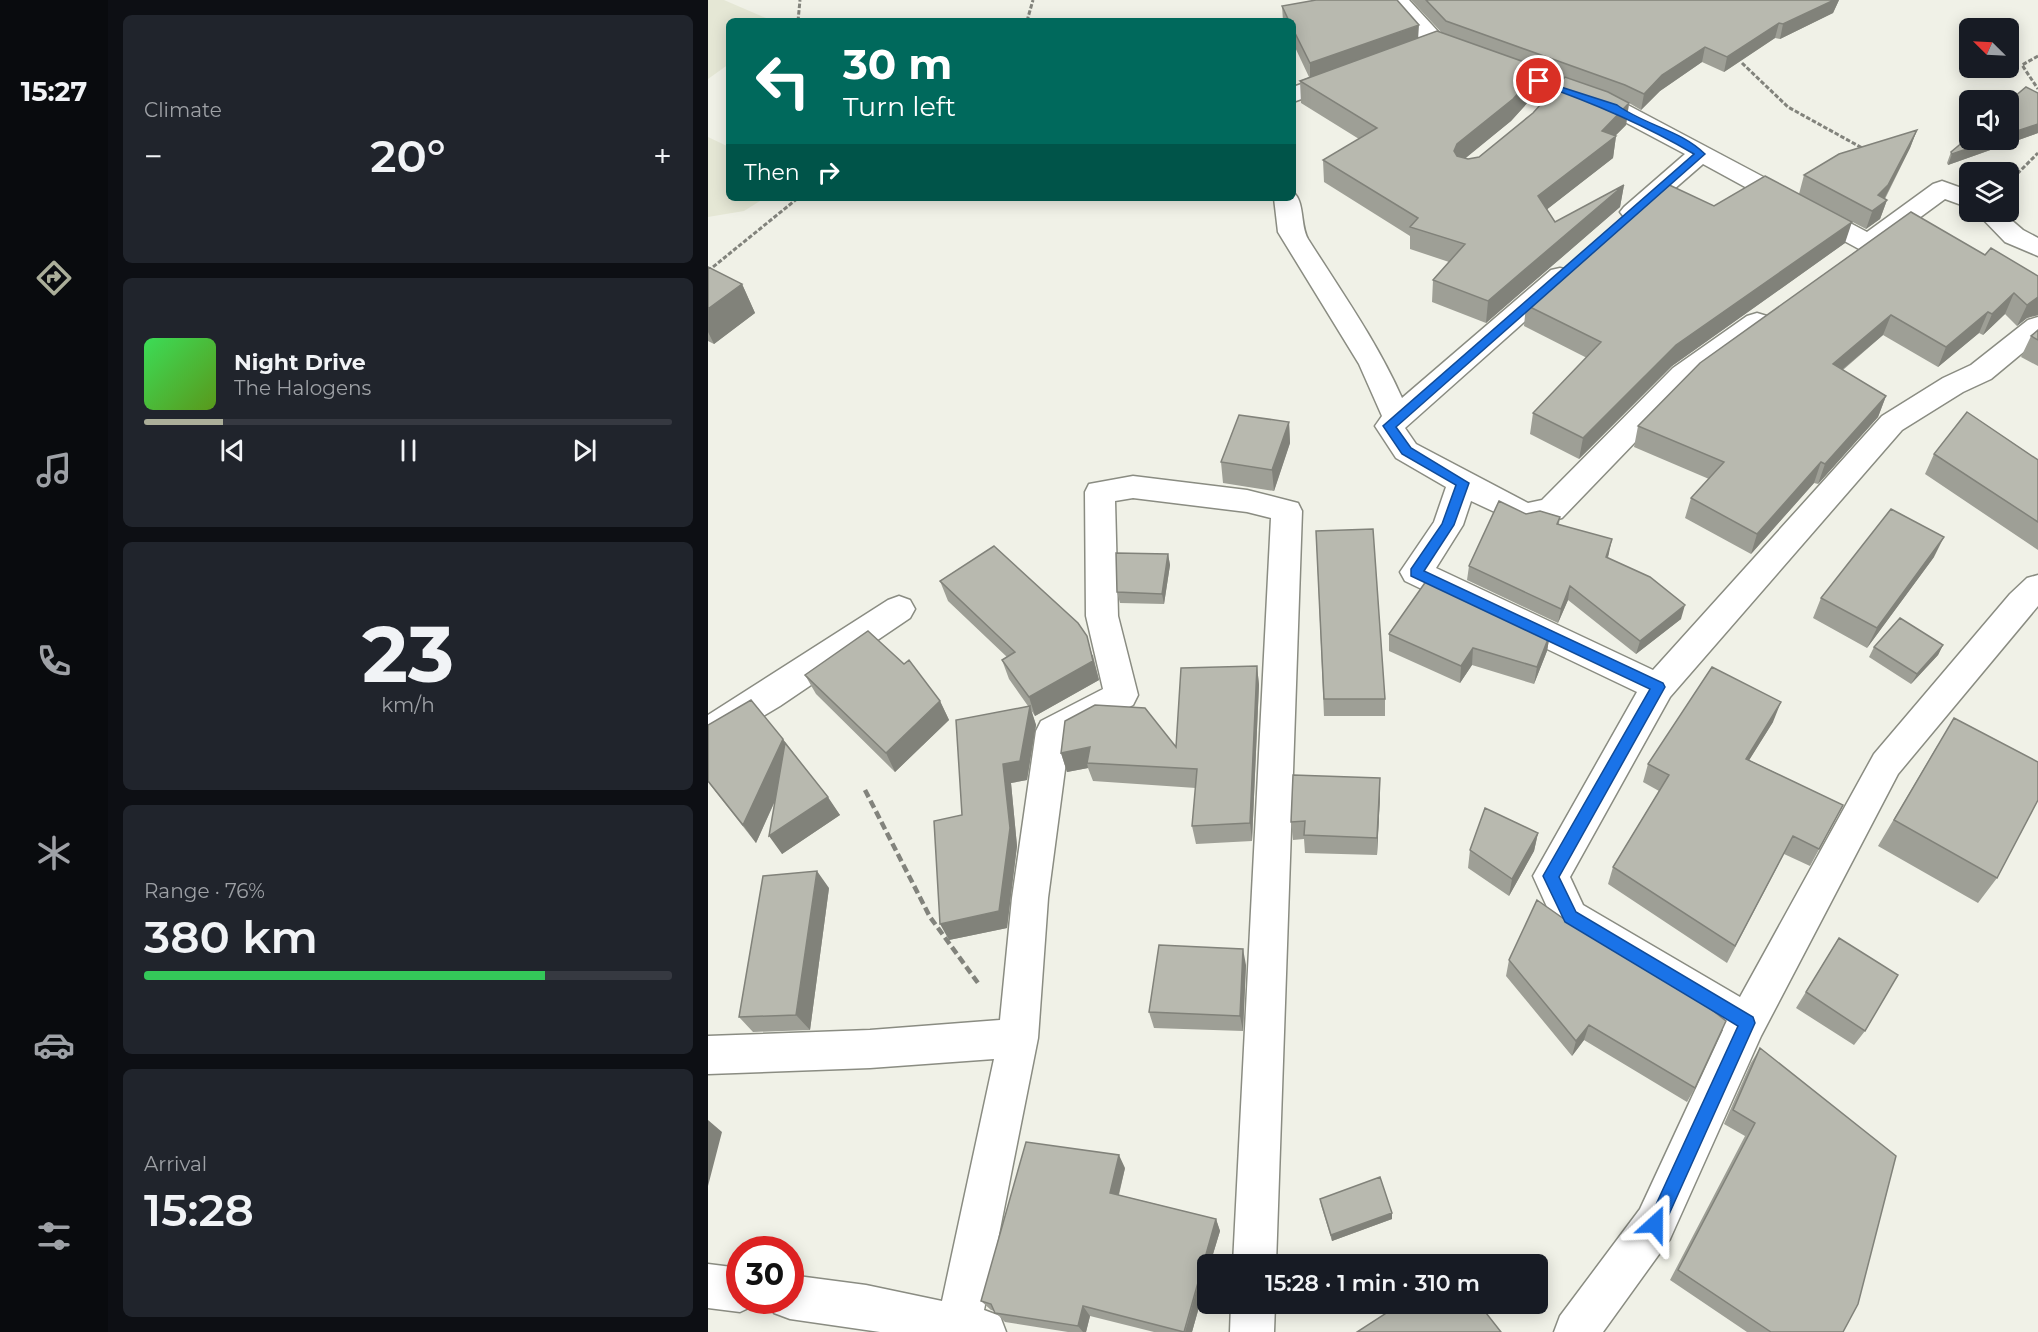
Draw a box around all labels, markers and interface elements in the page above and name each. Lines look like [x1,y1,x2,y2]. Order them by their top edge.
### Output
north arrow [1959,18,2019,78]
map controls [1959,18,2019,222]
text: 30 m [843,38,952,90]
icon: left [744,42,822,120]
pin [1513,55,1564,106]
icon: arrive [1522,64,1555,97]
text: 15:27 [21,75,87,108]
text: Turn left [843,90,956,123]
button: sound [1959,90,2019,150]
text: Climate [144,98,222,122]
text: 20° [370,128,446,183]
text: − [144,136,163,176]
text: + [653,136,672,176]
icon: right [812,156,845,189]
text: Then [744,159,800,186]
button: layers [1959,162,2019,222]
icon: directions [33,257,75,299]
text: Night Drive [234,349,366,376]
text: The Halogens [234,376,371,400]
icon: previous [216,434,249,467]
icon: pause [392,434,425,467]
icon: next [568,434,601,467]
icon: music [33,449,75,491]
text: 23 [362,606,454,702]
icon: phone [33,640,75,682]
text: km/h [381,693,435,717]
icon: climate [33,832,75,874]
text: Range · 76% [144,879,265,903]
text: 380 km [144,909,318,964]
icon: car [33,1024,75,1066]
text: Arrival [144,1152,207,1176]
text: 15:28 [144,1182,254,1237]
position arrow [1623,1192,1687,1256]
icon: filters [33,1215,75,1257]
speed limit sign: 30 [726,1236,804,1314]
text: 15:28 · 1 min · 310 m [1265,1270,1480,1297]

